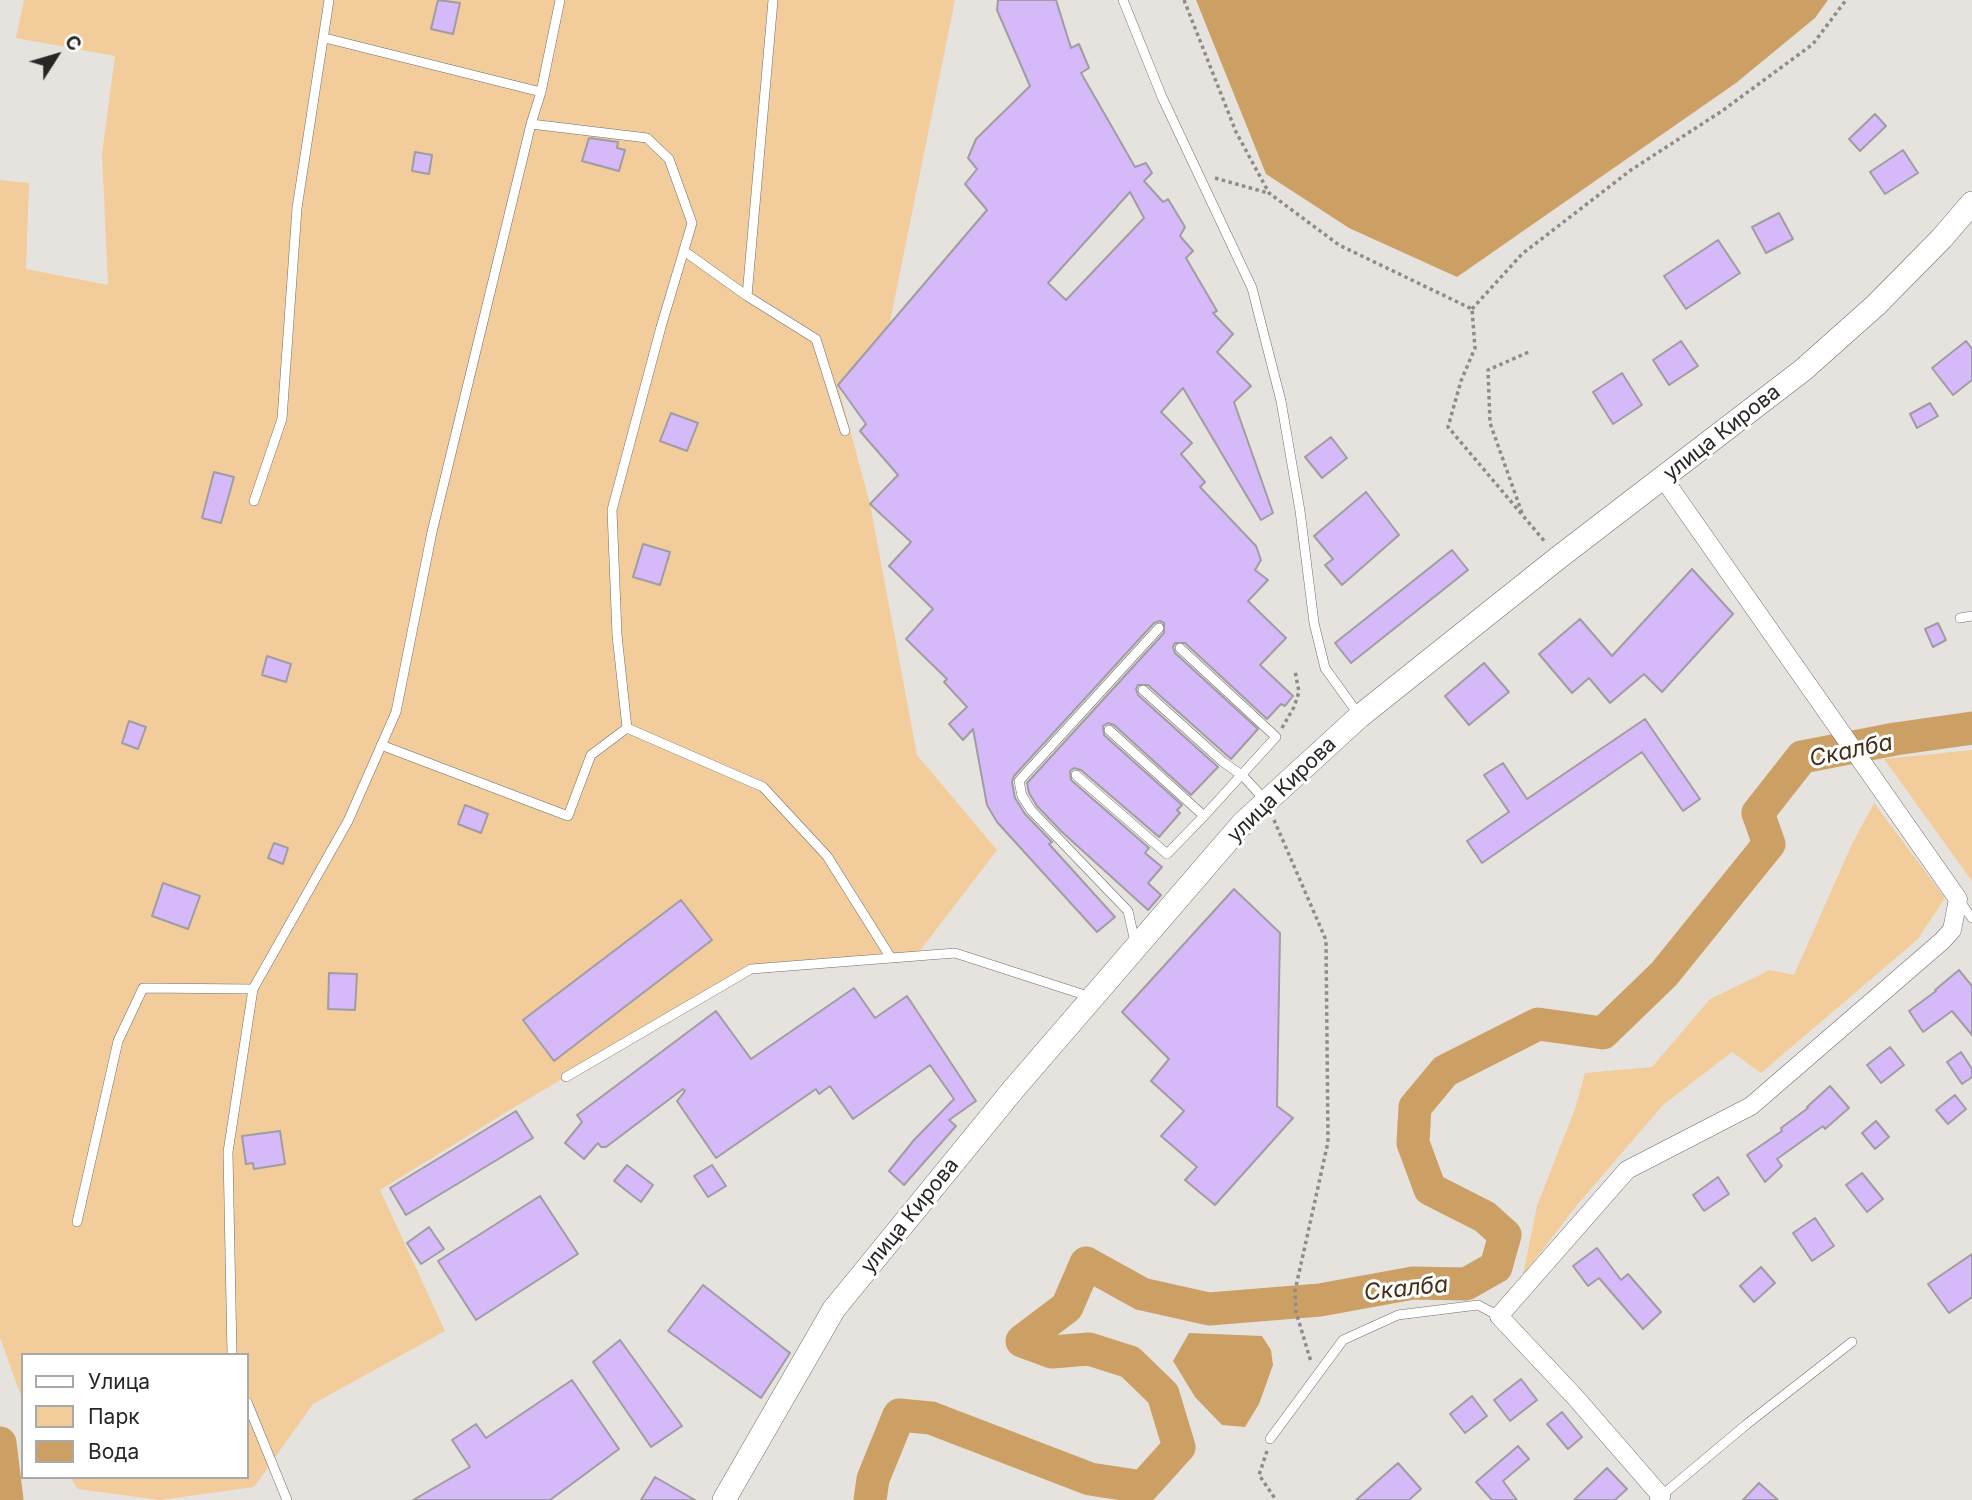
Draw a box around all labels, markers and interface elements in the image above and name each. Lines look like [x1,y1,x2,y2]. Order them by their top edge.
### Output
north arrow [21,21,91,91]
text: С [60,31,87,56]
street label: улица Кирова [1659,380,1785,486]
water label: Скалба [1807,729,1895,773]
street label: улица Кирова [1222,732,1342,848]
street label: улица Кирова [856,1153,964,1279]
water label: Скалба [1363,1271,1449,1307]
legend [21,1353,248,1479]
text: Улица [88,1369,150,1394]
text: Парк [88,1404,140,1429]
text: Вода [88,1439,139,1464]

